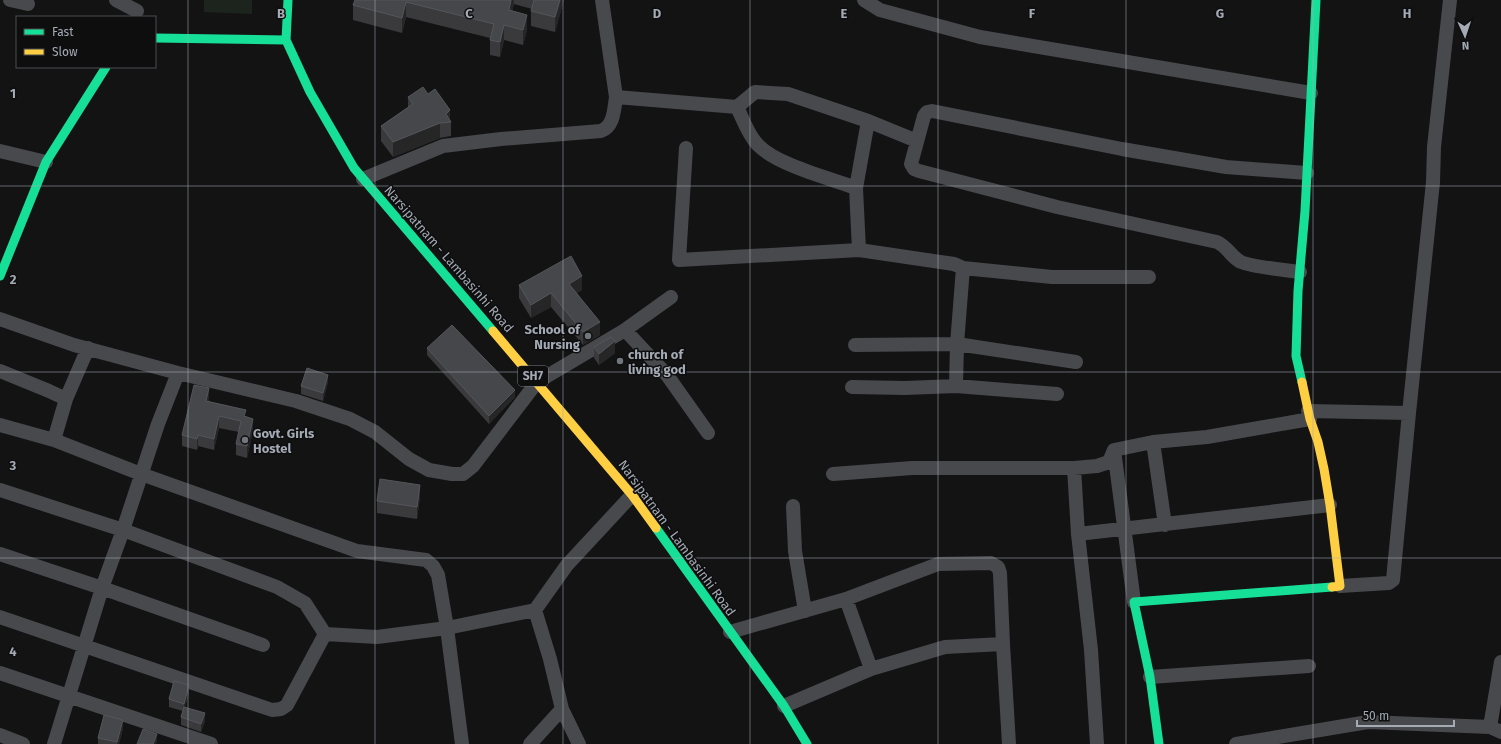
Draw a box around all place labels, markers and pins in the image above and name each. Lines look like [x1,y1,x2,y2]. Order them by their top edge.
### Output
place label: School of Nursing [524,322,581,352]
marker: School of Nursing [583,331,593,341]
place label: church of living god [628,347,686,377]
marker: church of living god [615,356,625,366]
place label: Govt. Girls Hostel [253,426,315,456]
marker: Govt. Girls Hostel [240,435,250,445]

